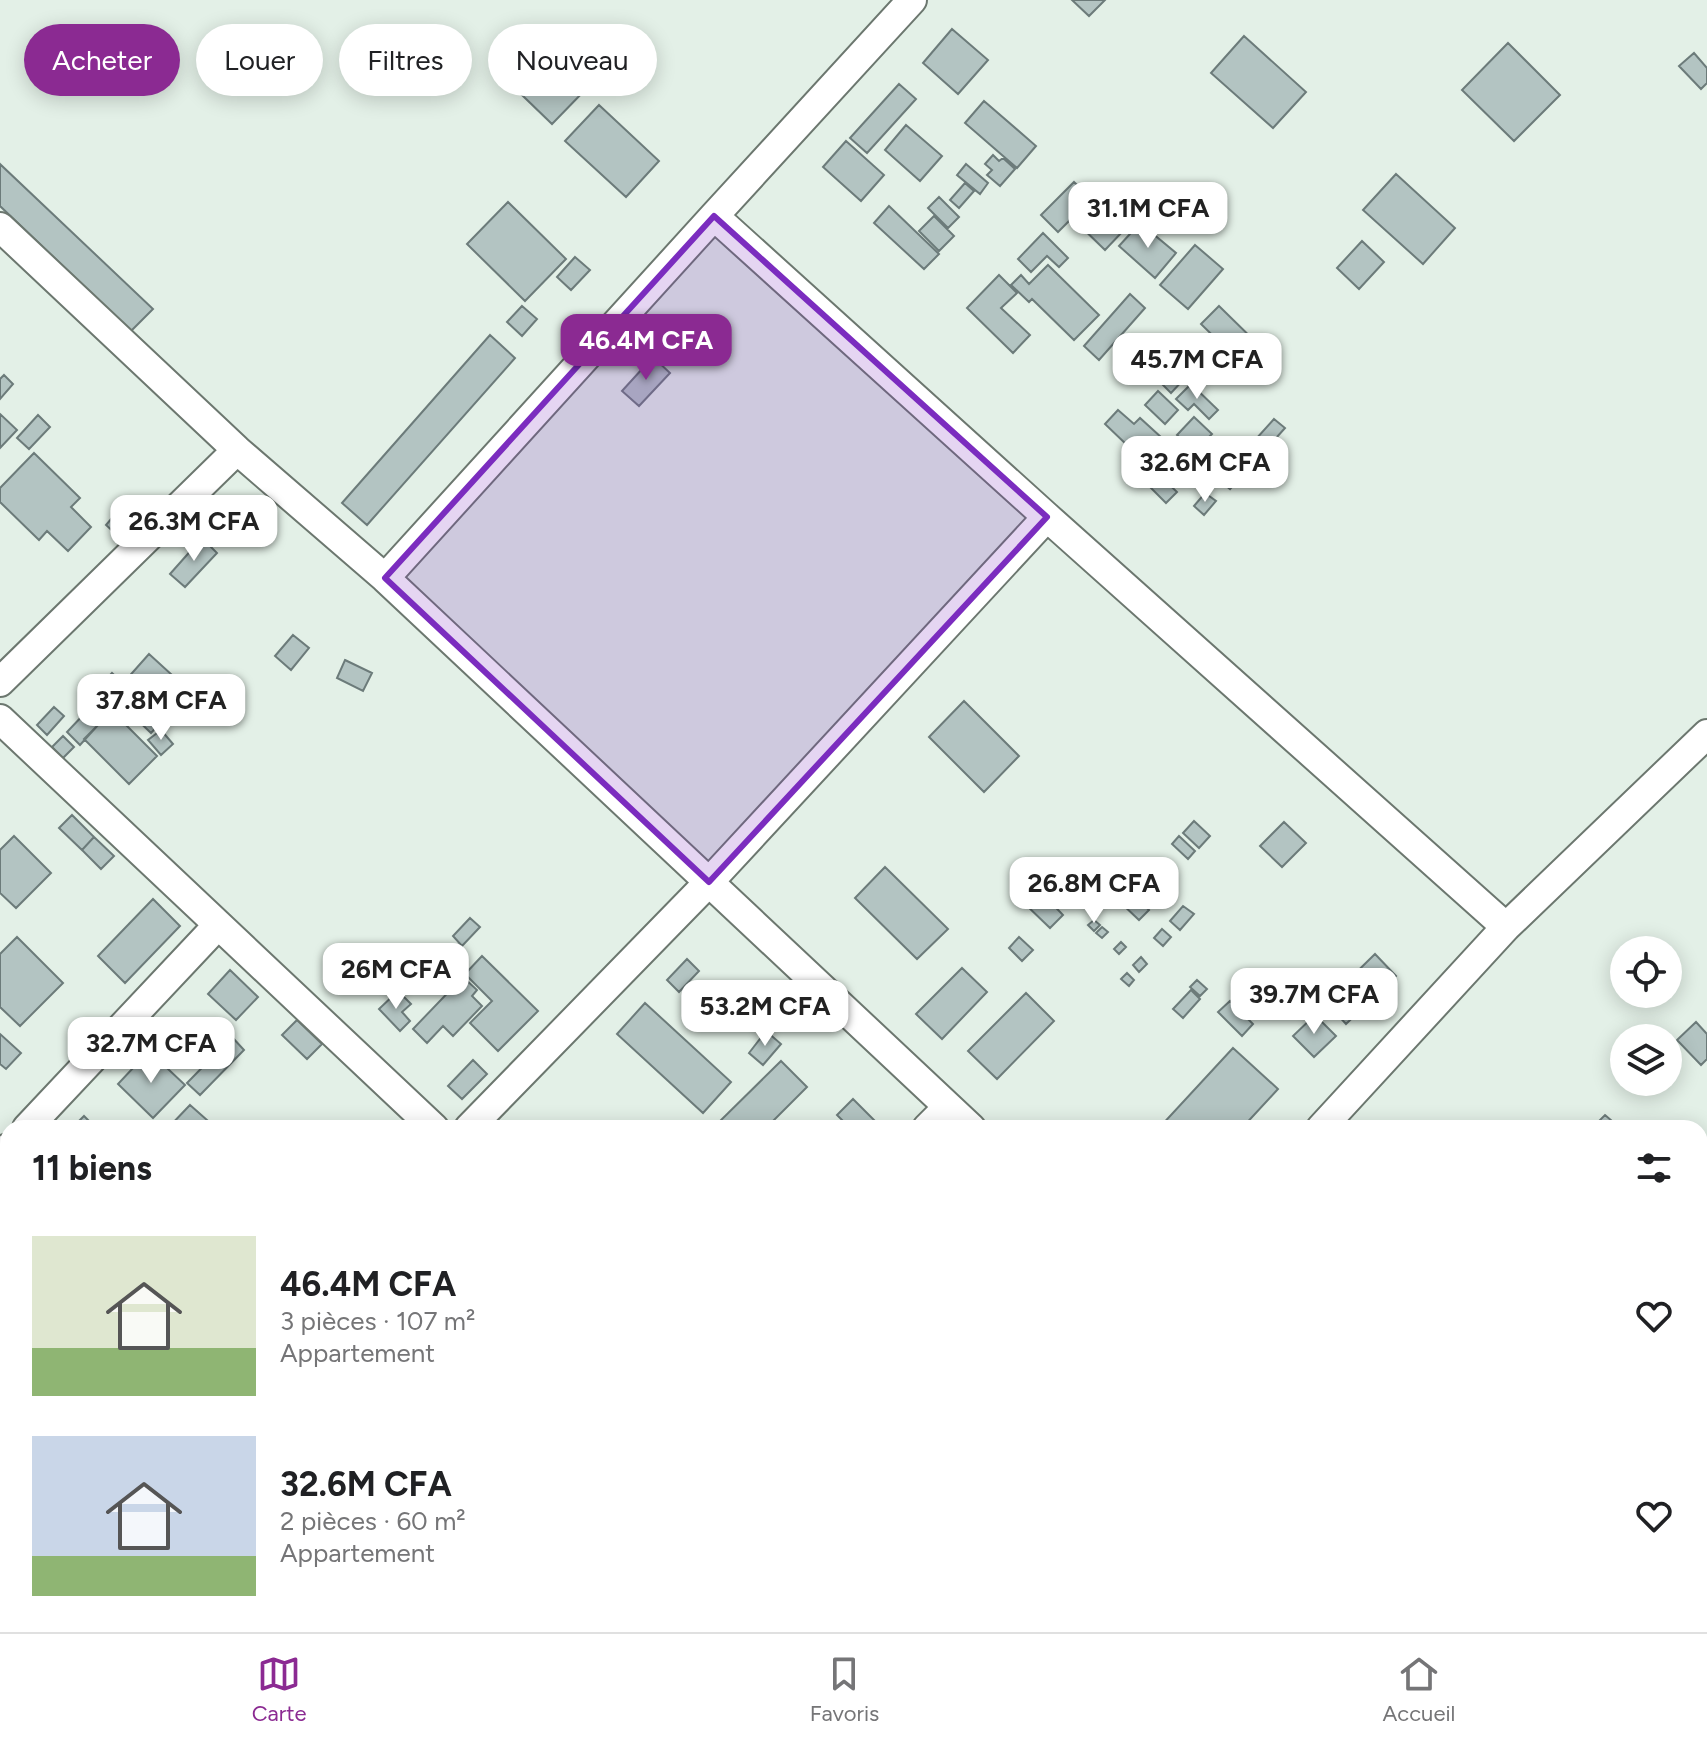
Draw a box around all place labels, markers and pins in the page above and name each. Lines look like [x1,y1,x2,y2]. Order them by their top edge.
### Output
pin: 31.1M CFA [1056,182,1240,250]
pin: 46.4M CFA [554,314,738,382]
pin: 45.7M CFA [1105,333,1289,401]
pin: 32.6M CFA [1113,436,1297,504]
pin: 26.3M CFA [102,495,286,563]
pin: 37.8M CFA [69,674,253,742]
pin: 26.8M CFA [1002,857,1186,925]
pin: 26M CFA [322,943,470,1011]
pin: 39.7M CFA [1222,968,1406,1036]
pin: 53.2M CFA [673,980,857,1048]
pin: 32.7M CFA [59,1017,243,1085]

